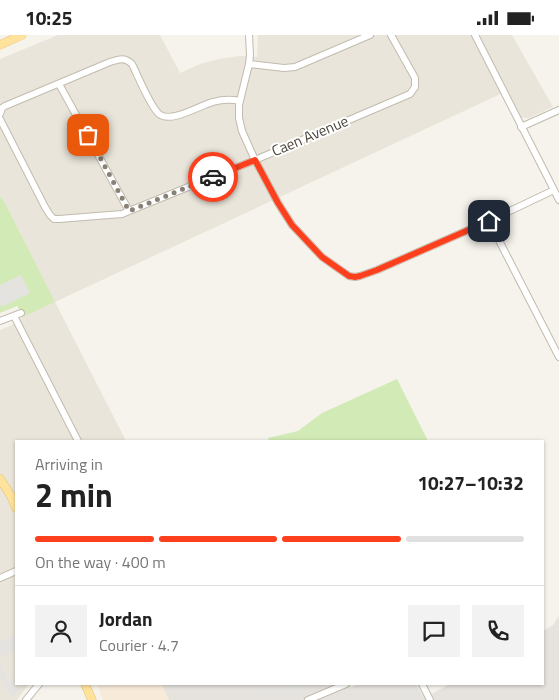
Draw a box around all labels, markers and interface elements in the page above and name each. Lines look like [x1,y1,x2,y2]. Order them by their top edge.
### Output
text: 10:25 [25,3,72,32]
street label: Caen Avenue [268,109,352,162]
pin [67,114,109,156]
icon: bag [74,121,102,149]
courier [188,152,238,202]
icon: car [199,163,227,191]
pin [468,200,510,242]
icon: home [475,207,503,235]
text: Arriving in [35,452,103,476]
text: 10:27–10:32 [417,468,524,497]
text: 2 min [35,471,113,519]
text: On the way · 400 m [35,550,166,574]
text: Jordan [99,604,152,633]
button: person [35,605,87,657]
button: chat [408,605,460,657]
button: phone [472,605,524,657]
text: Courier · 4.7 [99,633,179,657]

